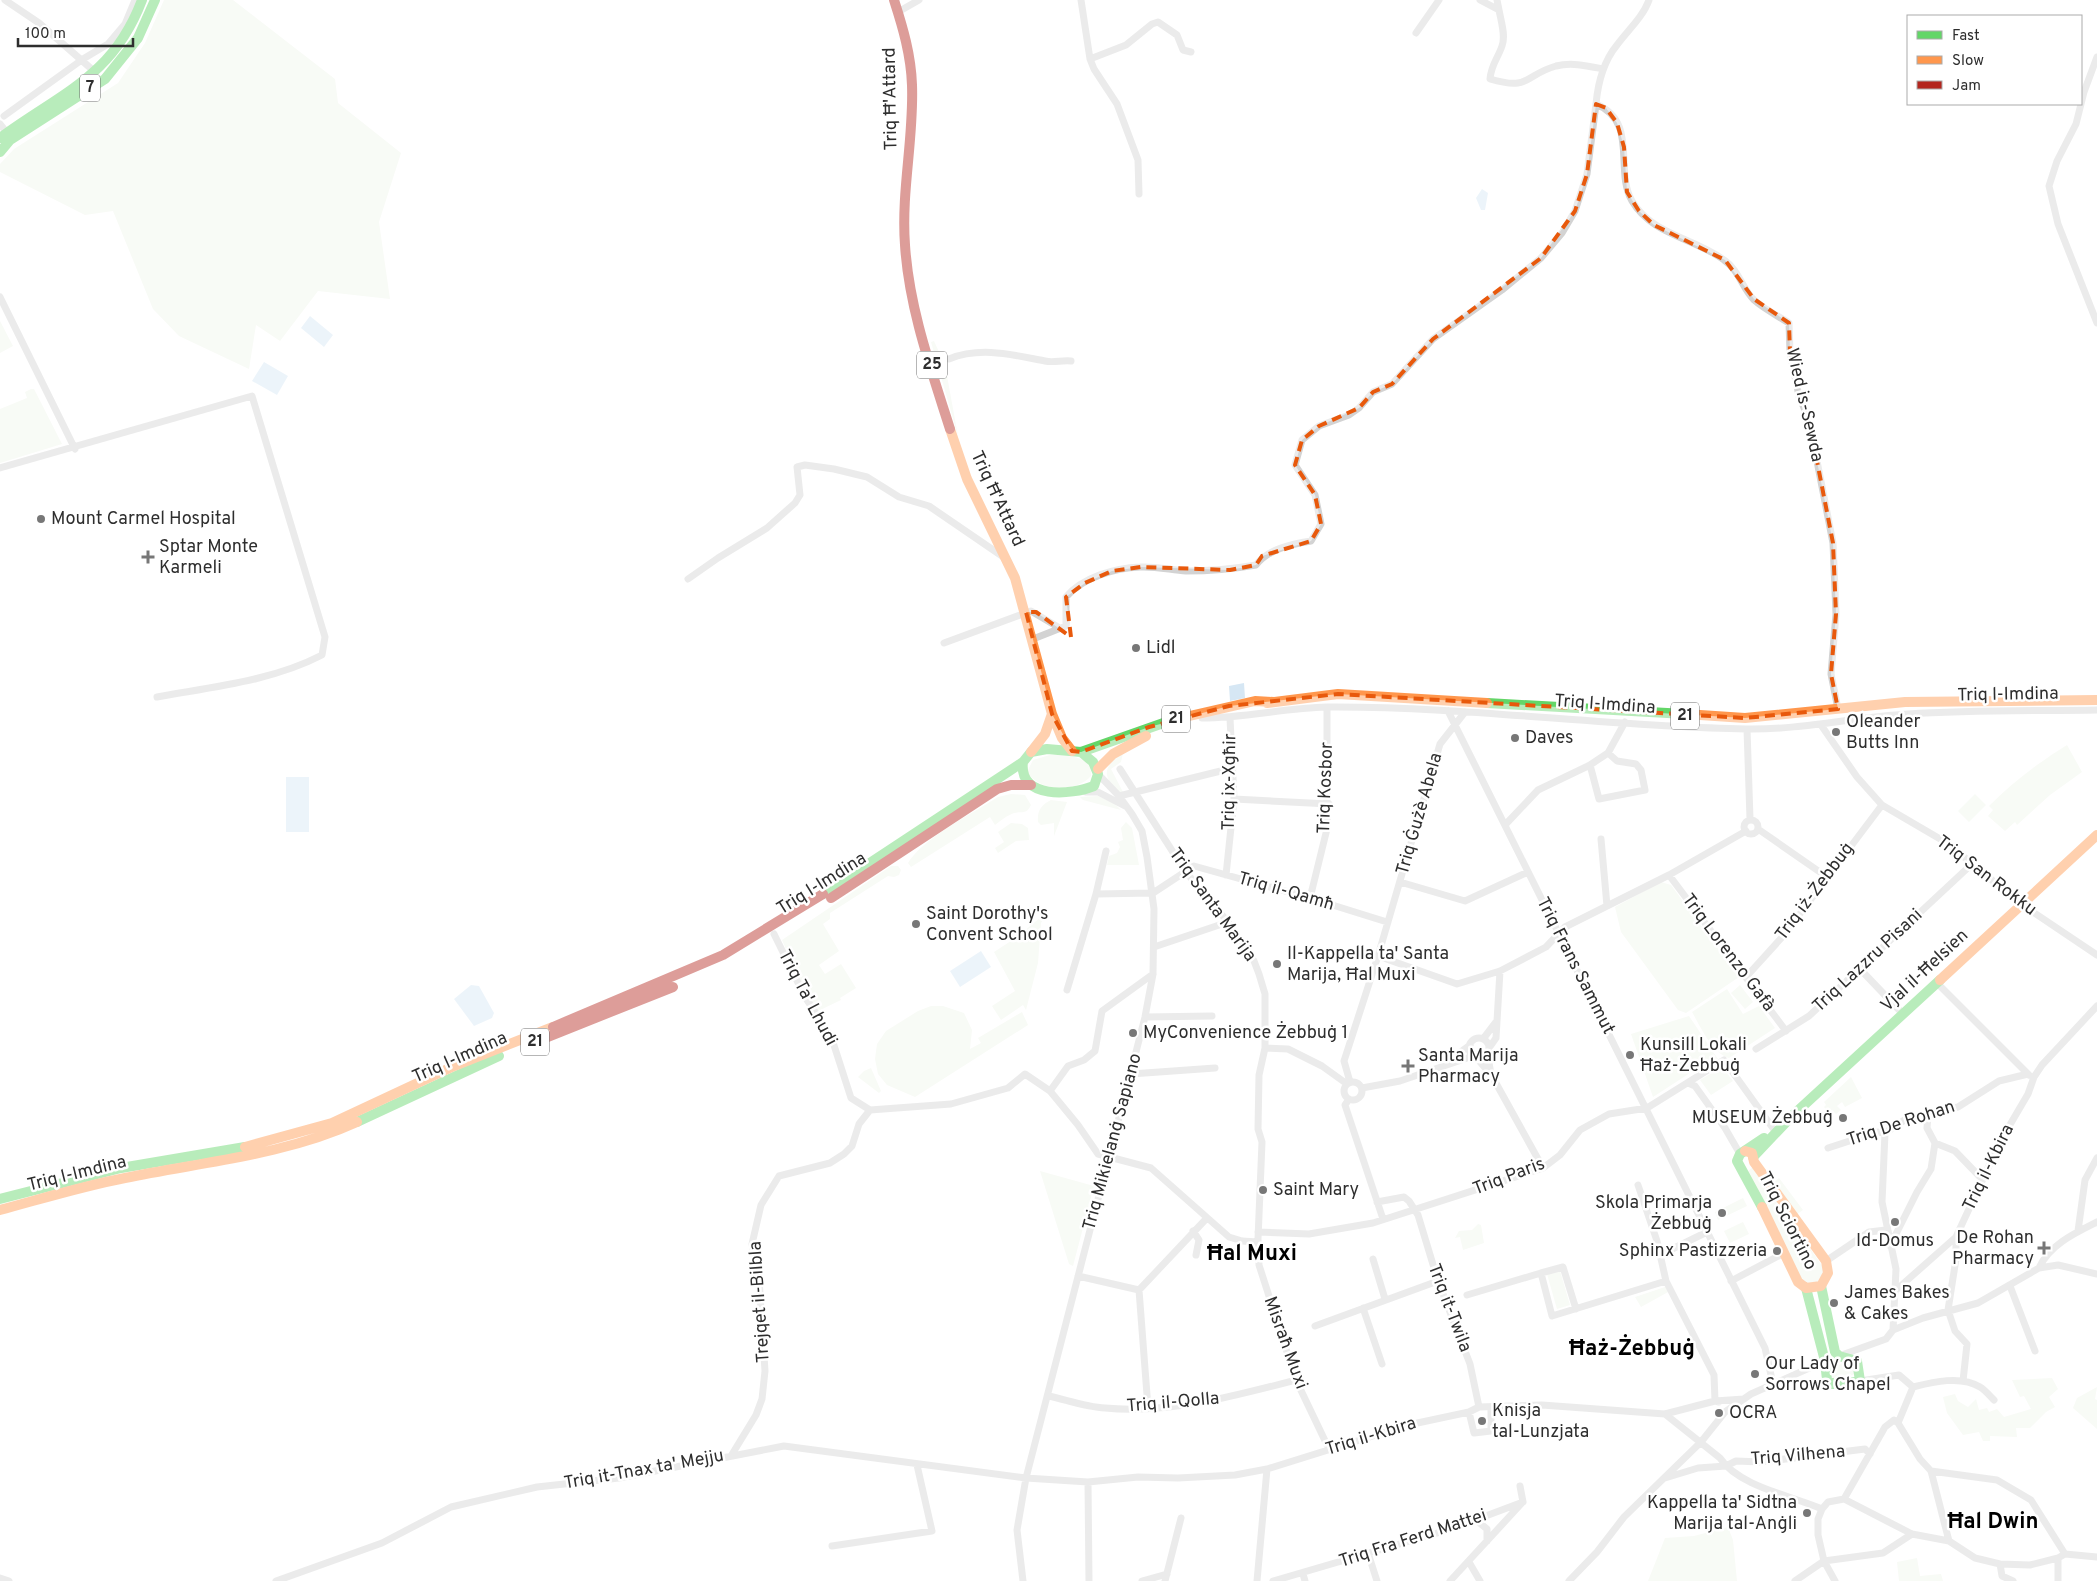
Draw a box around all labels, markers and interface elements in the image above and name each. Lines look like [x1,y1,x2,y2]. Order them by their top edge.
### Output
scale bar [18,15,132,47]
legend [1907,15,2082,105]
text: 100 m [25,25,66,44]
text: Fast [1952,27,1980,46]
street label: Triq Ħ'Attard [879,47,903,151]
text: Slow [1952,52,1984,71]
road number: 7 [80,75,100,102]
text: Jam [1952,77,1981,96]
street label: Wied is-Sewda [1780,346,1828,464]
road number: 25 [917,352,947,378]
street label: Triq Ħ'Attard [965,447,1029,551]
place label: Mount Carmel Hospital [51,508,236,531]
marker: Mount Carmel Hospital [35,513,47,525]
place label: Sptar Monte Karmeli [159,536,258,580]
marker: Sptar Monte Karmeli [141,550,155,564]
place label: Lidl [1146,637,1175,660]
marker: Lidl [1130,642,1142,654]
street label: Triq l-Imdina [1957,683,2059,707]
street label: Triq l-Imdina [1554,690,1656,720]
road number: 21 [1671,702,1699,729]
road number: 21 [1162,706,1190,732]
place label: Oleander Butts Inn [1846,711,1921,755]
marker: Oleander Butts Inn [1830,726,1842,738]
place label: Daves [1525,727,1573,750]
marker: Daves [1509,732,1521,744]
street label: Triq ix-Xgħir [1218,733,1242,831]
street label: Triq Kosbor [1313,742,1339,834]
street label: Triq Ġużè Abela [1390,750,1448,878]
street label: Triq San Rokku [1931,831,2041,921]
street label: Triq iż-Żebbuġ [1769,837,1859,946]
street label: Triq Santa Marija [1163,844,1261,966]
street label: Triq l-Imdina [773,847,871,921]
street label: Triq il-Qamħ [1235,867,1337,917]
street label: Triq Lorenzo Gafà [1676,889,1780,1017]
street label: Triq Frans Sammut [1531,894,1619,1038]
place label: Saint Dorothy's Convent School [926,903,1053,947]
street label: Triq Lazzru Pisani [1808,904,1928,1018]
marker: Saint Dorothy's Convent School [910,918,922,930]
street label: Vjal il-Ħelsien [1876,925,1974,1017]
place label: Il-Kappella ta' Santa Marija, Ħal Muxi [1287,943,1449,987]
street label: Triq Ta' Lhudi [772,946,842,1050]
marker: Il-Kappella ta' Santa Marija, Ħal Muxi [1271,958,1283,970]
place label: MyConvenience Żebbuġ 1 [1143,1020,1348,1045]
street label: Triq l-Imdina [409,1027,511,1089]
marker: MyConvenience Żebbuġ 1 [1127,1027,1139,1039]
road number: 21 [521,1028,549,1056]
place label: Kunsill Lokali Ħaż-Żebbuġ [1640,1034,1747,1078]
place label: Santa Marija Pharmacy [1418,1045,1518,1089]
marker: Kunsill Lokali Ħaż-Żebbuġ [1624,1049,1636,1061]
street label: Triq Mikielanġ Sapiano [1078,1051,1148,1233]
marker: Santa Marija Pharmacy [1402,1060,1414,1072]
street label: Triq De Rohan [1844,1096,1958,1152]
place label: MUSEUM Żebbuġ [1692,1105,1833,1130]
marker: MUSEUM Żebbuġ [1837,1112,1849,1124]
street label: Triq il-Kbira [1958,1121,2020,1215]
street label: Triq l-Imdina [25,1151,129,1197]
street label: Triq Paris [1470,1153,1548,1201]
street label: Triq Sciortino [1752,1168,1822,1274]
place label: Saint Mary [1273,1179,1359,1202]
marker: Saint Mary [1257,1184,1269,1196]
place label: Skola Primarja Żebbuġ [1595,1192,1712,1236]
marker: Skola Primarja Żebbuġ [1716,1207,1728,1219]
marker: Id-Domus [1889,1216,1901,1228]
place label: De Rohan Pharmacy [1952,1227,2034,1271]
place label: Id-Domus [1856,1230,1934,1253]
street label: Trejqet il-Bilbla [744,1240,776,1364]
place label: Sphinx Pastizzeria [1619,1240,1767,1263]
district label: Ħal Muxi [1207,1241,1297,1268]
marker: De Rohan Pharmacy [2038,1242,2050,1254]
marker: Sphinx Pastizzeria [1771,1245,1783,1257]
street label: Triq it-Twila [1422,1260,1476,1356]
place label: James Bakes & Cakes [1844,1282,1950,1326]
street label: Misraħ Muxi [1258,1294,1312,1392]
marker: James Bakes & Cakes [1828,1297,1840,1309]
district label: Ħaż-Żebbuġ [1569,1334,1695,1363]
place label: Our Lady of Sorrows Chapel [1765,1353,1891,1397]
marker: Our Lady of Sorrows Chapel [1749,1368,1761,1380]
street label: Triq il-Qolla [1126,1387,1220,1419]
place label: Knisja tal-Lunzjata [1492,1400,1589,1444]
place label: OCRA [1729,1402,1777,1425]
marker: OCRA [1713,1407,1725,1419]
street label: Triq il-Kbira [1323,1412,1419,1462]
marker: Knisja tal-Lunzjata [1476,1415,1488,1427]
street label: Triq Vilhena [1750,1440,1846,1472]
street label: Triq it-Tnax ta' Mejju [562,1445,726,1495]
place label: Kappella ta' Sidtna Marija tal-Anġli [1647,1492,1797,1536]
street label: Triq Fra Ferd Mattei [1336,1504,1490,1574]
marker: Kappella ta' Sidtna Marija tal-Anġli [1801,1507,1813,1519]
district label: Ħal Dwin [1947,1509,2039,1536]

